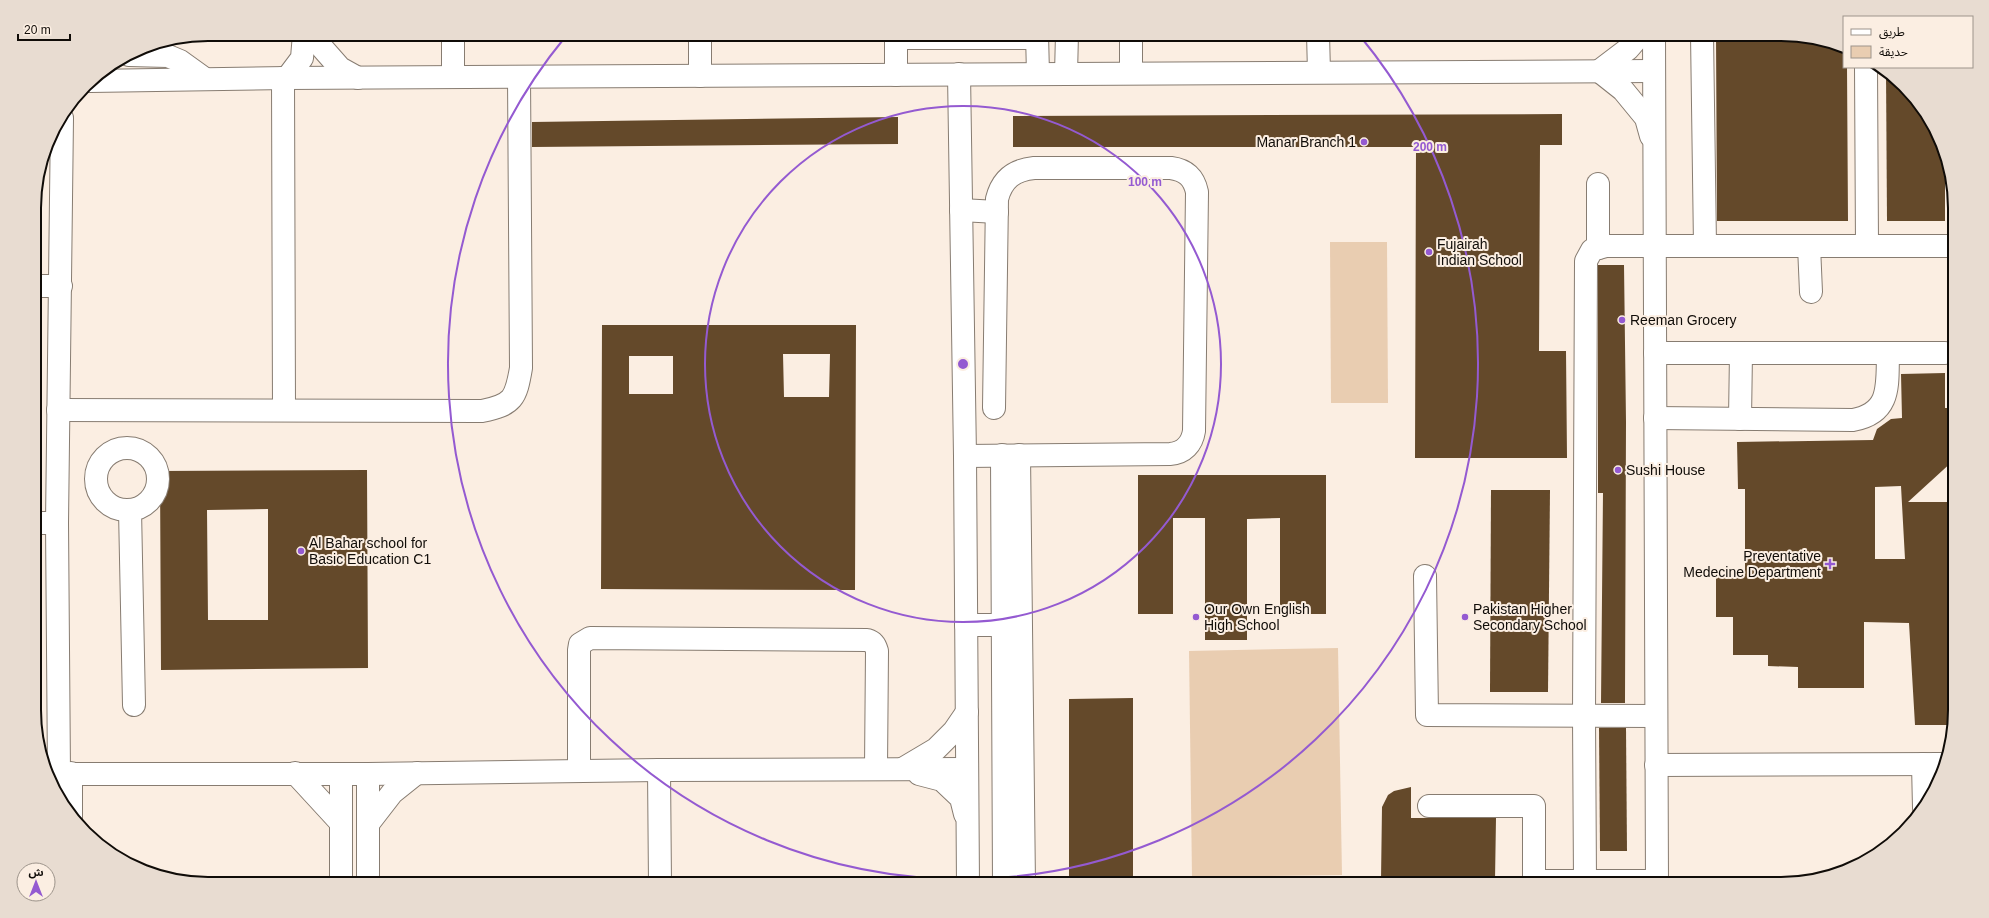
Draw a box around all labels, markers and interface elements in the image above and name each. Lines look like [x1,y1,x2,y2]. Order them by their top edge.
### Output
scale bar [18,16,70,42]
legend [1843,16,1973,68]
text: 20 m [24,23,51,37]
text: طريق [1879,25,1905,40]
text: حديقة [1879,45,1908,59]
place label: Manar Branch 1 [1256,134,1356,150]
marker: Manar Branch 1 [1359,137,1369,147]
text: 200 m [1413,140,1447,154]
text: 100 m [1128,175,1162,189]
place label: Fujairah Indian School [1437,236,1522,268]
marker: Fujairah Indian School [1424,247,1434,257]
place label: Reeman Grocery [1630,312,1737,328]
marker: Reeman Grocery [1617,315,1627,325]
centre of rings [956,357,970,371]
place label: Sushi House [1626,462,1706,478]
marker: Sushi House [1613,465,1623,475]
place label: Al Bahar school for Basic Education C1 [309,535,431,567]
marker: Al Bahar school for Basic Education C1 [296,546,306,556]
place label: Preventative Medecine Department [1683,548,1821,580]
marker: Preventative Medecine Department [1824,558,1836,570]
place label: Our Own English High School [1204,601,1310,633]
place label: Pakistan Higher Secondary School [1473,601,1587,633]
marker: Our Own English High School [1191,612,1201,622]
marker: Pakistan Higher Secondary School [1460,612,1470,622]
north arrow [16,862,56,902]
text: ش [28,866,44,879]

